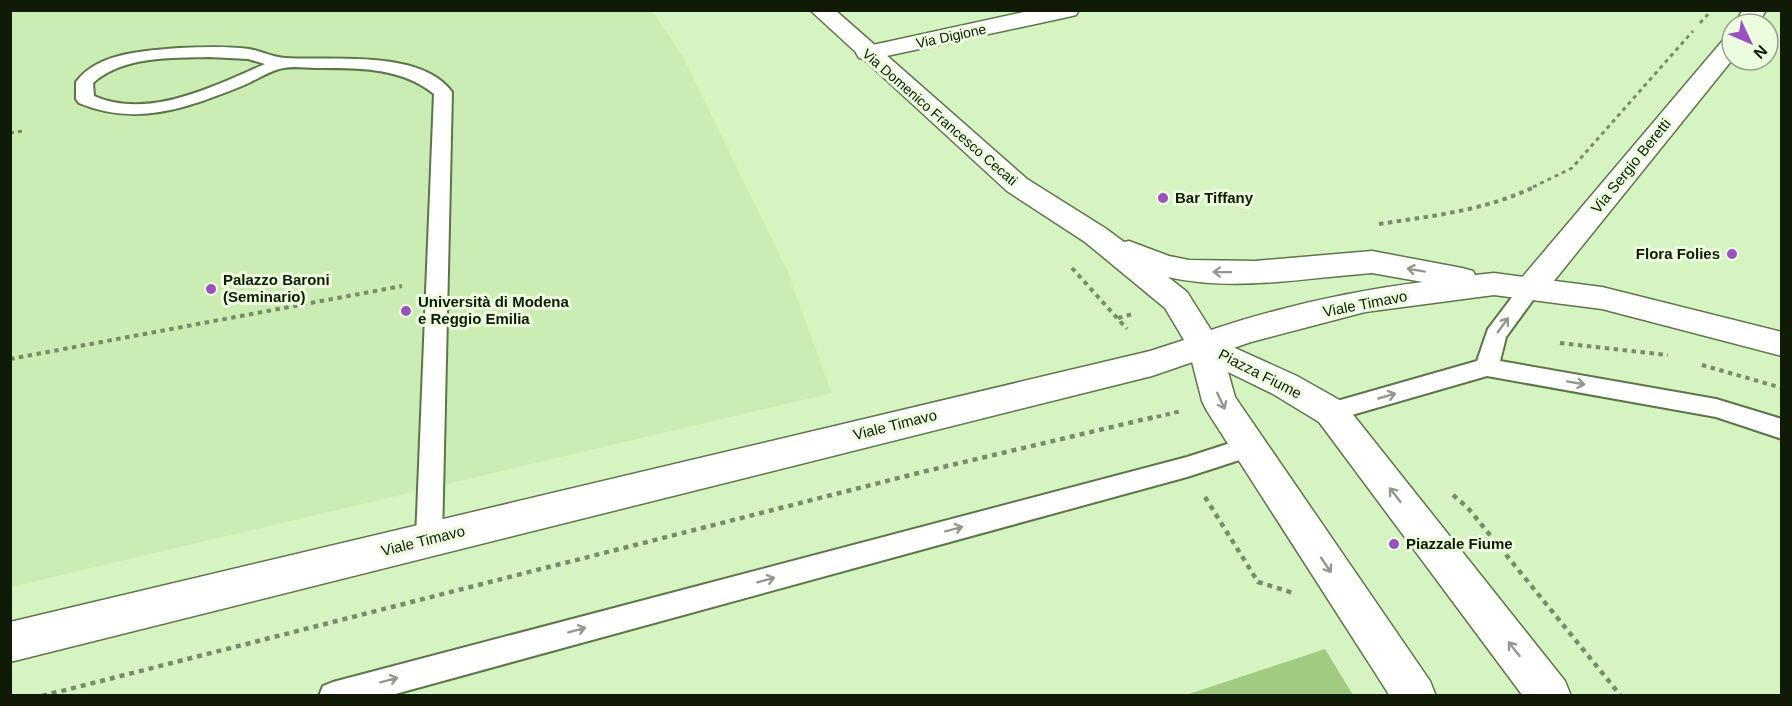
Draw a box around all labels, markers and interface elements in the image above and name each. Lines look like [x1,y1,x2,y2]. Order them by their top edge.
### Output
north arrow [1720,12,1780,72]
street label: Via Digione [914,21,988,51]
text: N [1750,42,1771,62]
street label: Via Domenico Francesco Cecati [859,45,1021,189]
street label: Via Sergio Beretti [1587,115,1674,216]
place label: Bar Tiffany [1175,189,1254,206]
marker: Bar Tiffany [1156,191,1170,205]
place label: Flora Folies [1636,245,1720,262]
marker: Flora Folies [1725,247,1739,261]
one-way arrow [1406,264,1426,275]
one-way arrow [1212,266,1232,278]
place label: Palazzo Baroni (Seminario) [223,271,330,305]
marker: Palazzo Baroni (Seminario) [204,282,218,296]
street label: Viale Timavo [1321,287,1409,320]
place label: Università di Modena e Reggio Emilia [418,293,570,327]
marker: Università di Modena e Reggio Emilia [399,304,413,318]
one-way arrow [1497,318,1509,334]
street label: Piazza Fiume [1216,345,1305,402]
one-way arrow [1566,378,1586,389]
one-way arrow [1377,390,1396,401]
one-way arrow [1216,392,1228,410]
street label: Viale Timavo [851,406,938,443]
one-way arrow [1388,487,1401,503]
street label: Viale Timavo [379,522,466,559]
one-way arrow [944,523,963,535]
place label: Piazzale Fiume [1406,535,1513,552]
marker: Piazzale Fiume [1387,537,1401,551]
one-way arrow [1320,557,1332,573]
one-way arrow [756,574,775,585]
one-way arrow [568,624,587,635]
one-way arrow [1508,642,1520,658]
one-way arrow [379,674,398,686]

